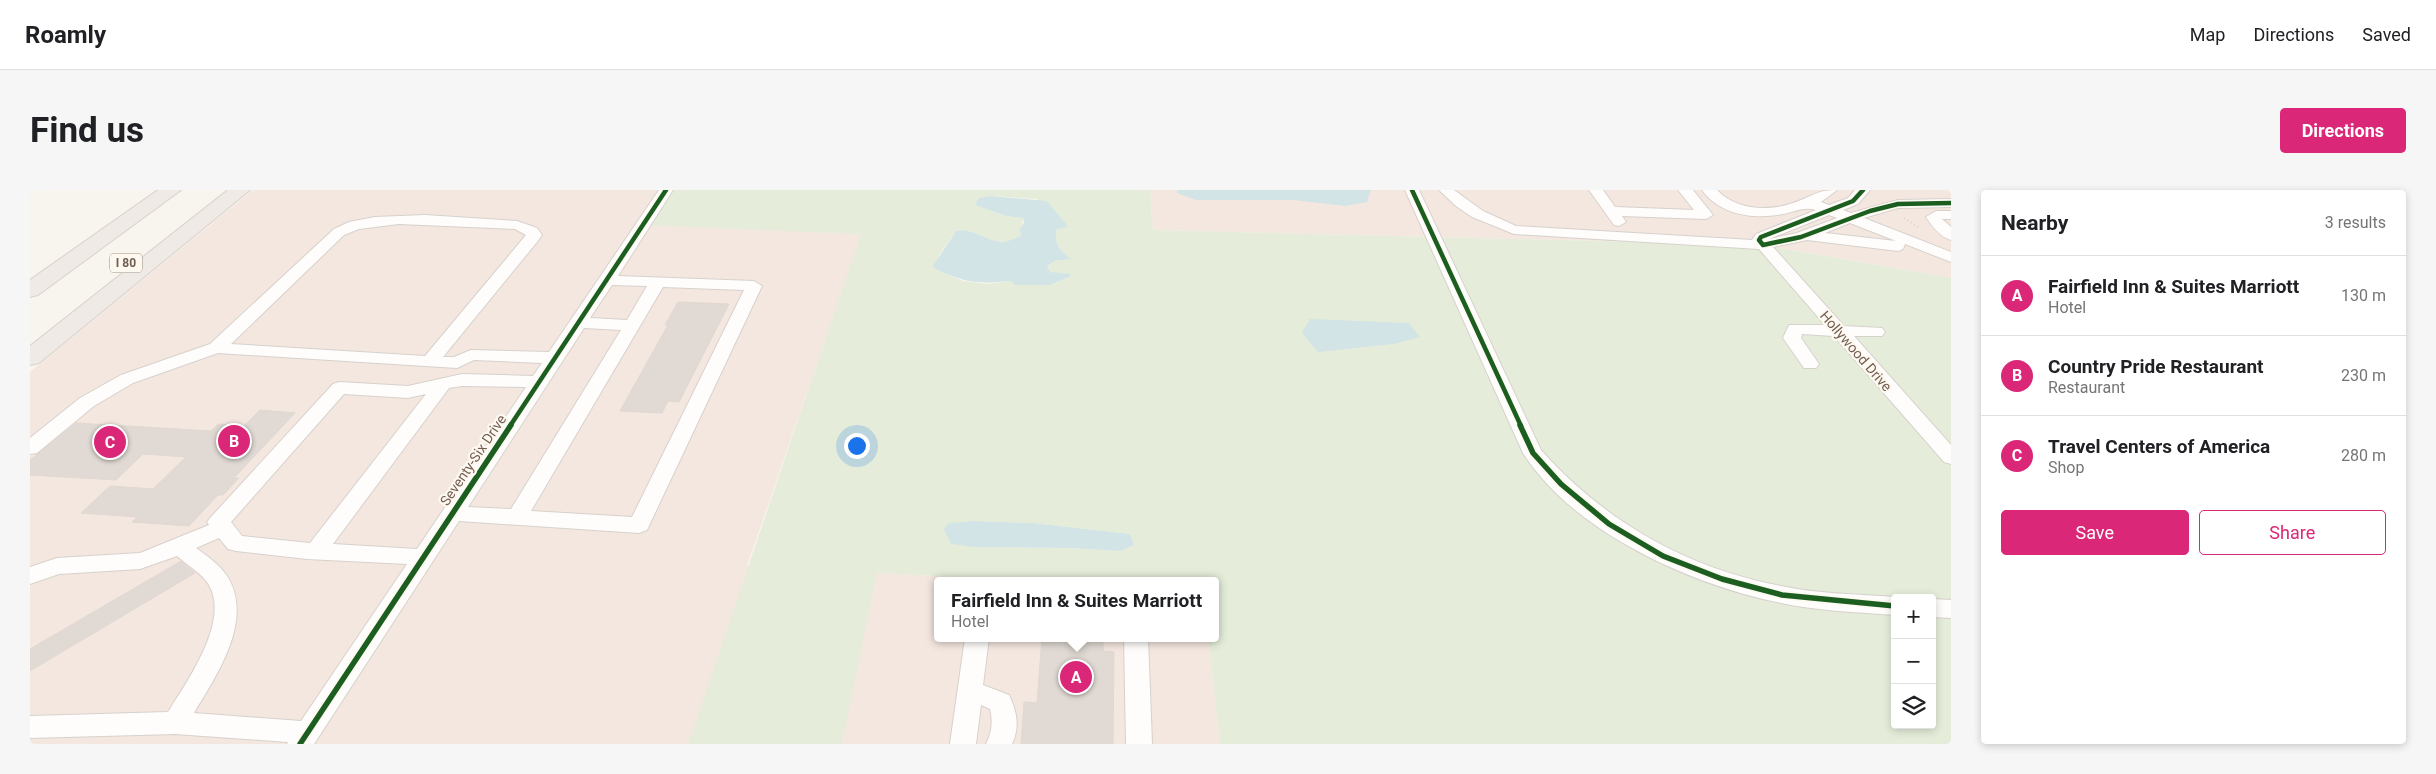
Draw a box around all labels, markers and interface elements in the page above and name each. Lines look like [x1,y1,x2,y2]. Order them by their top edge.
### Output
text: Roamly [25,21,106,49]
text: Map [2190,24,2225,45]
text: Directions [2253,24,2334,45]
text: Saved [2362,24,2411,45]
button: Directions [2280,108,2406,153]
text: Find us [30,110,144,151]
text: Nearby [2001,211,2068,235]
text: 3 results [2325,213,2386,232]
road number: I 80 [110,254,142,272]
text: Fairfield Inn & Suites Marriott [2048,275,2299,298]
text: A [2012,286,2022,305]
text: 130 m [2341,286,2386,305]
text: Hotel [2048,298,2086,317]
street label: Hollywood Drive [1817,308,1895,394]
text: Country Pride Restaurant [2048,355,2264,378]
text: B [2012,366,2022,385]
text: 230 m [2341,366,2386,385]
text: Restaurant [2048,378,2125,397]
street label: Seventy-Six Drive [437,412,509,508]
pin: B [218,422,250,460]
pin: C [94,423,126,461]
your location [844,433,870,459]
text: Travel Centers of America [2048,435,2270,458]
text: C [2012,446,2022,465]
text: 280 m [2341,446,2386,465]
text: Shop [2048,458,2084,477]
button: Save [2001,510,2189,555]
button: Share [2199,510,2386,555]
popup [934,577,1219,642]
text: Fairfield Inn & Suites Marriott [951,589,1202,612]
map controls [1891,594,1936,729]
button: + [1891,594,1936,639]
text: Hotel [951,612,989,631]
button: − [1891,639,1936,684]
pin: A [1060,658,1092,696]
button: layers [1891,684,1936,729]

